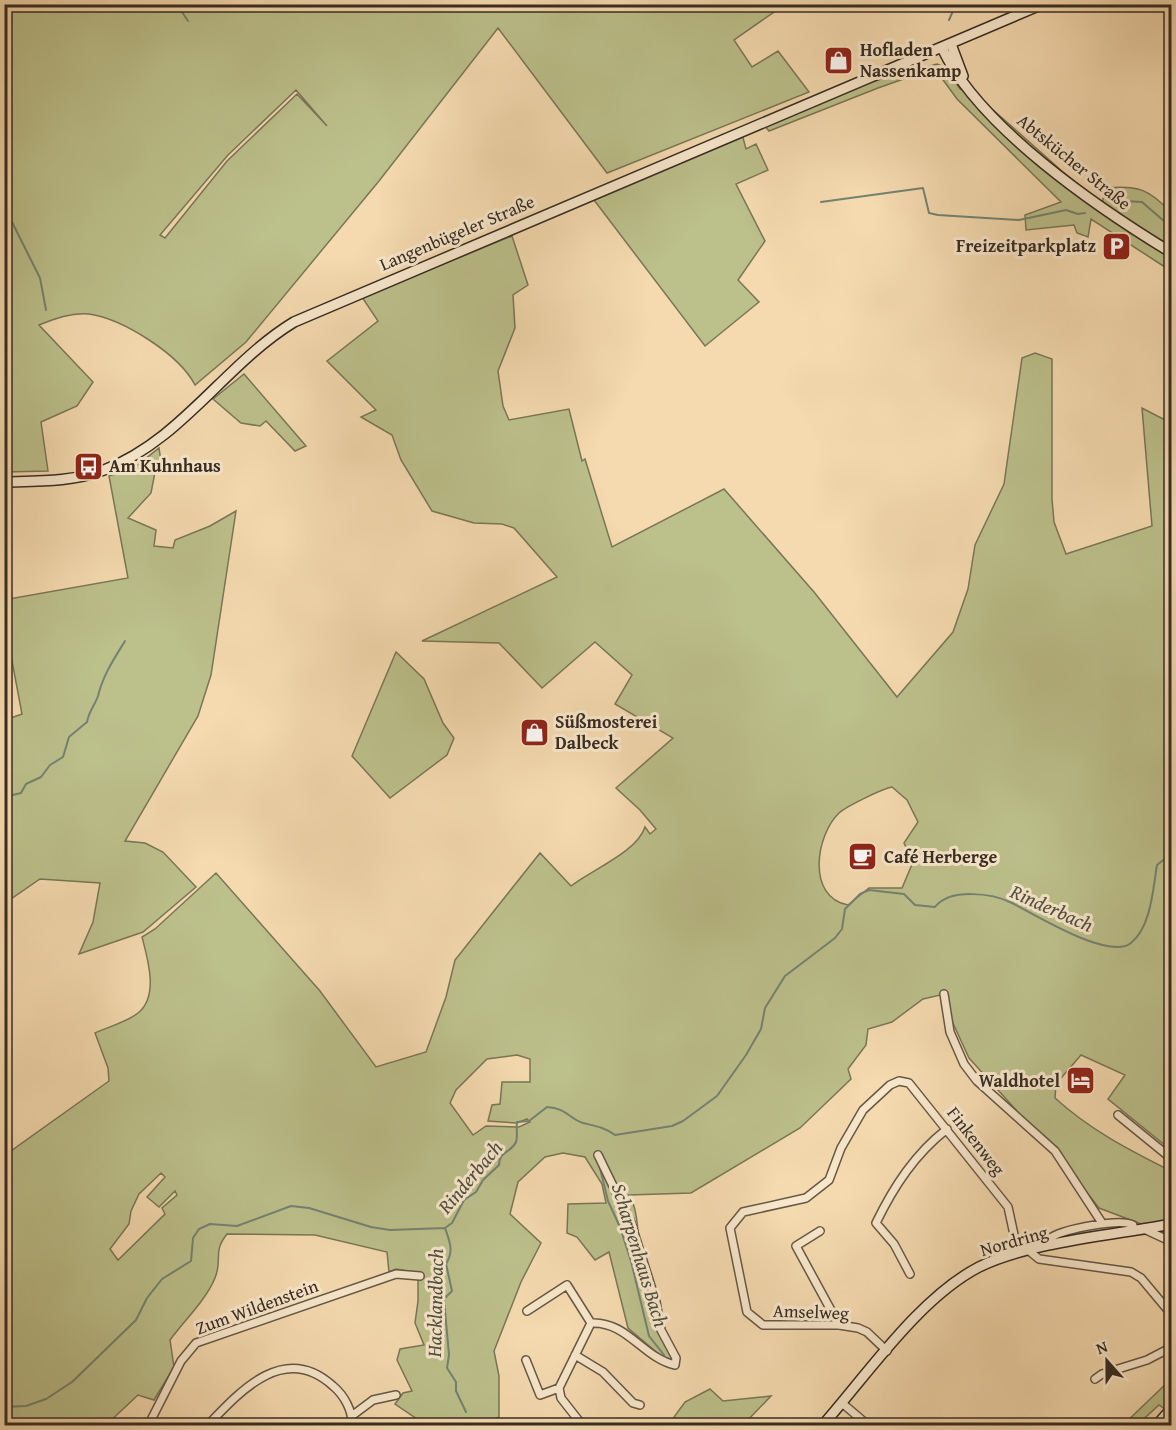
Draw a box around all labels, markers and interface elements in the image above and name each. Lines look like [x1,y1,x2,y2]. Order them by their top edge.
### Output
place label: Hofladen Nassenkamp [860,36,961,84]
shop icon: Hofladen Nassenkamp [823,44,855,76]
street label: Abtskücher Straße [1011,107,1137,216]
street label: Langenbügeler Straße [375,188,539,277]
parking icon: Freizeitparkplatz [1101,230,1133,262]
place label: Freizeitparkplatz [956,232,1096,259]
bus stop icon: Am Kuhnhaus [72,450,104,482]
place label: Am Kuhnhaus [109,452,221,479]
place label: Süßmosterei Dalbeck [555,708,658,756]
shop icon: Süßmosterei Dalbeck [518,716,550,748]
cafe icon: Café Herberge [847,841,879,873]
place label: Café Herberge [884,843,998,870]
water label: Rinderbach [1005,876,1098,939]
hotel icon: Waldhotel [1065,1065,1097,1097]
place label: Waldhotel [979,1067,1060,1094]
street label: Finkenweg [941,1100,1012,1181]
water label: Rinderbach [430,1134,509,1220]
water label: Scharpenhaus Bach [605,1179,676,1330]
street label: Nordring [977,1218,1051,1263]
water label: Hacklandbach [419,1248,450,1359]
street label: Zum Wildenstein [192,1272,322,1341]
street label: Amselweg [773,1297,850,1326]
north arrow [1077,1331,1137,1391]
text: N [1092,1334,1111,1360]

